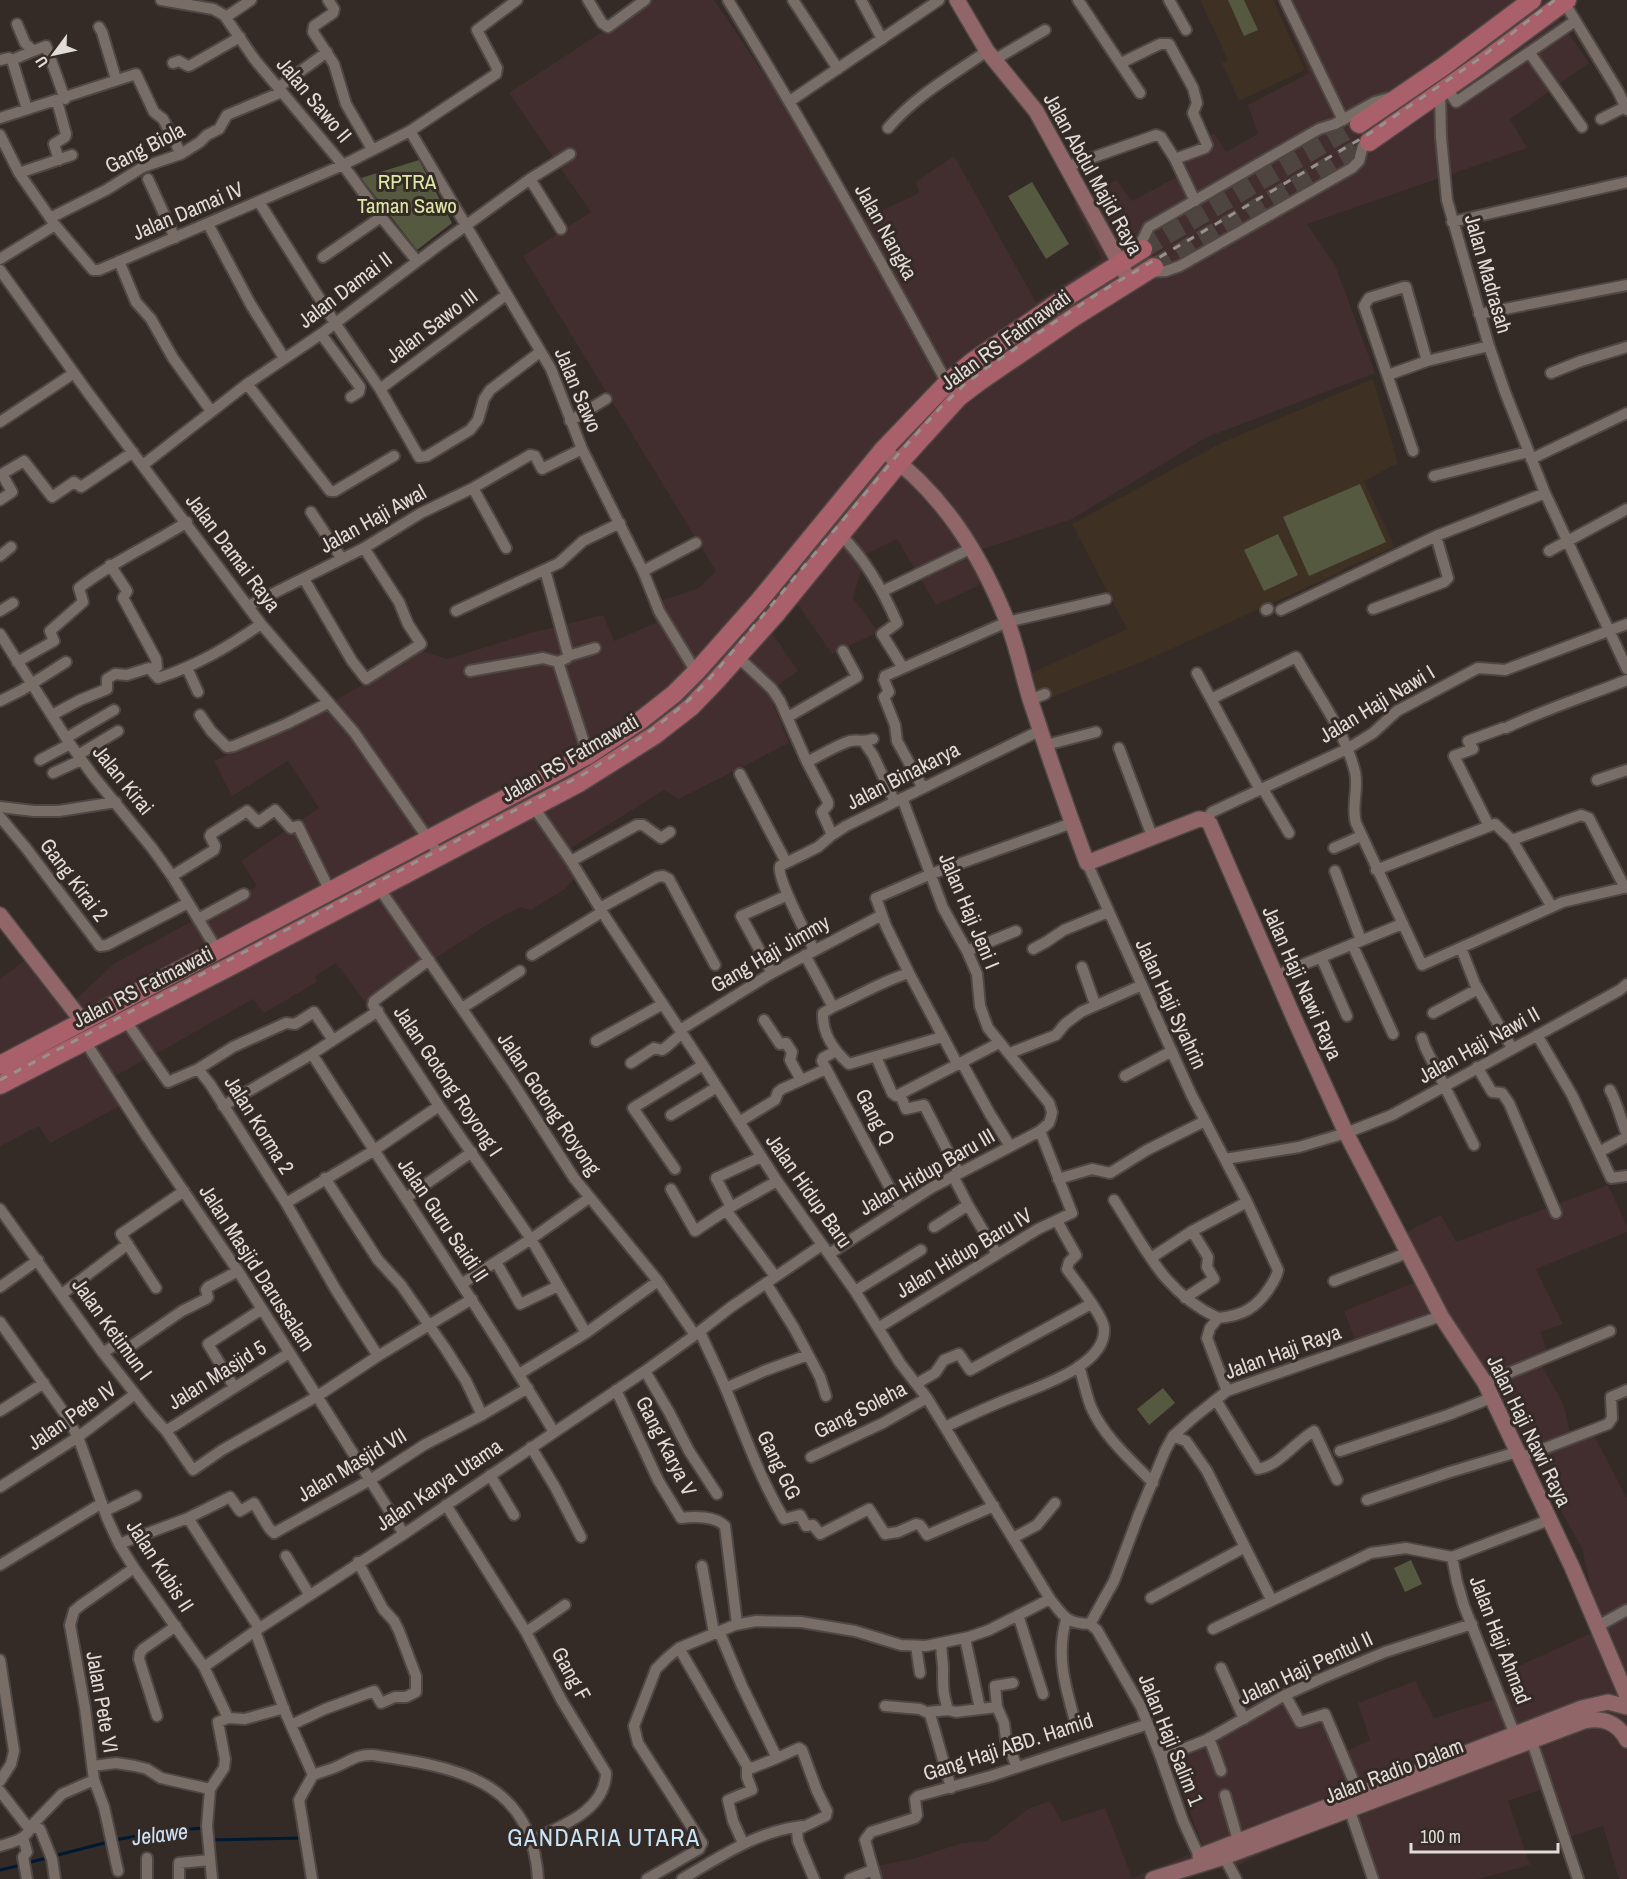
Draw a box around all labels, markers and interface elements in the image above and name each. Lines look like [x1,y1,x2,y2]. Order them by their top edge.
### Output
north arrow [24,24,84,84]
street label: Jalan Sawo II [270,51,359,149]
text: U [30,52,53,72]
street label: Jalan Abdul Majid Raya [1037,88,1150,260]
street label: Gang Biola [100,115,190,180]
park label: RPTRA Taman Sawo [357,167,457,220]
street label: Jalan Damai IV [128,174,248,247]
street label: Jalan Nangka [848,179,925,285]
street label: Jalan Madrasah [1458,211,1519,337]
street label: Jalan Damai II [292,245,398,335]
street label: Jalan Sawo III [380,281,484,370]
street label: Jalan RS Fatmawati [935,283,1077,397]
street label: Jalan Sawo [548,343,609,436]
street label: Jalan Haji Awal [314,477,431,560]
street label: Jalan Damai Raya [179,487,288,618]
street label: Jalan Haji Nawi I [1313,658,1440,750]
street label: Jalan RS Fatmawati [496,706,644,809]
street label: Jalan Binakarya [841,734,965,817]
street label: Jalan Kirai [86,739,161,821]
street label: Gang Kirai 2 [33,832,115,927]
street label: Jalan Haji Jeni I [932,848,1007,973]
street label: Jalan Haji Nawi Raya [1256,901,1350,1065]
street label: Gang Haji Jimmy [705,908,835,999]
street label: Jalan Haji Syahrin [1129,934,1214,1074]
street label: Jalan RS Fatmawati [67,939,218,1034]
street label: Jalan Haji Nawi II [1413,999,1545,1090]
street label: Jalan Gotong Royong I [387,1000,510,1162]
street label: Jalan Gotong Royong [491,1027,608,1181]
street label: Jalan Korma 2 [218,1070,301,1179]
street label: Gang Q [848,1083,902,1150]
street label: Jalan Hidup Baru III [854,1121,1000,1222]
street label: Jalan Hidup Baru [759,1128,859,1254]
street label: Jalan Guru Saidi II [391,1152,496,1287]
street label: Jalan Masjid Darussalam [193,1179,322,1357]
street label: Jalan Hidup Baru IV [890,1200,1038,1305]
street label: Jalan Ketimun I [66,1272,159,1386]
street label: Jalan Haji Raya [1221,1317,1345,1386]
street label: Jalan Masjid 5 [162,1333,271,1416]
street label: Jalan Haji Nawi Raya [1480,1350,1579,1512]
street label: Jalan Pete IV [21,1374,122,1457]
street label: Gang Soleha [808,1374,912,1445]
street label: Gang Karya V [629,1391,704,1501]
street label: Jalan Masjid VII [292,1421,412,1509]
street label: Gang GG [750,1425,809,1504]
street label: Jalan Karya Utama [370,1431,508,1538]
street label: Jalan Kubis II [120,1514,201,1617]
street label: Jalan Haji Ahmad [1463,1572,1538,1708]
street label: Jalan Haji Pentul II [1234,1624,1377,1711]
street label: Gang F [545,1642,598,1706]
street label: Jalan Pete VI [79,1649,126,1755]
street label: Jalan Haji Salim 1 [1132,1670,1211,1810]
street label: Gang Haji ABD. Hamid [919,1705,1097,1788]
street label: Jalan Radio Dalam [1320,1731,1467,1810]
water label: Jelawe [129,1816,190,1852]
scale bar [1411,1816,1558,1854]
district label: GANDARIA UTARA [507,1821,701,1853]
text: 100 m [1420,1824,1461,1849]

